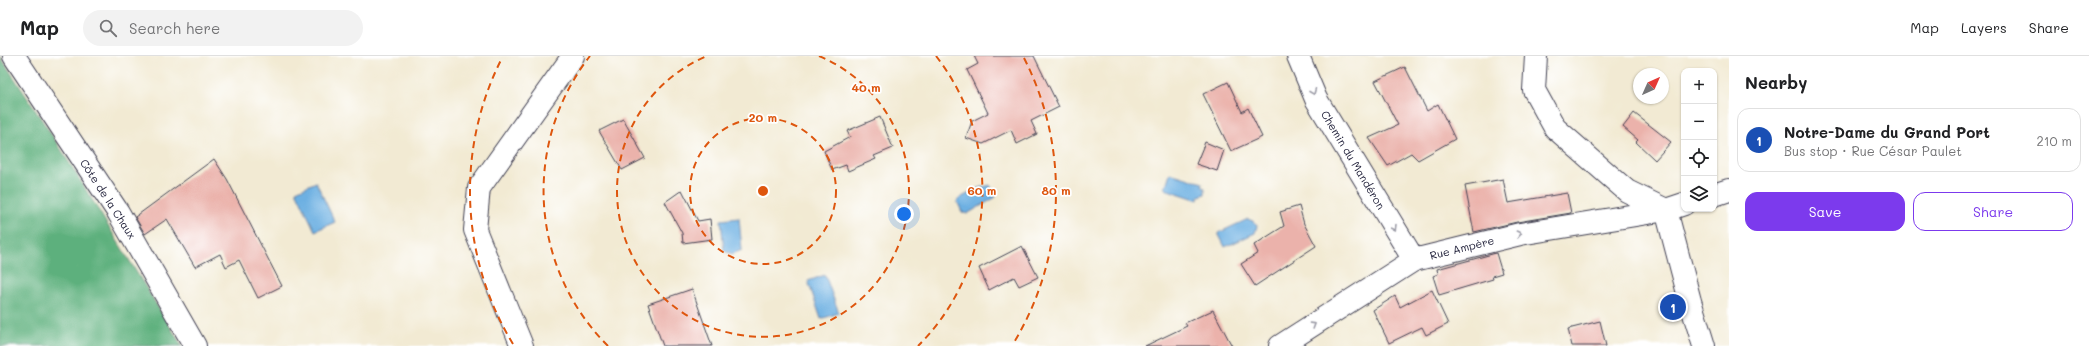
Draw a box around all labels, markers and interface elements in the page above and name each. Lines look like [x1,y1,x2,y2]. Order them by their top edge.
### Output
search box [83,10,363,46]
text: Map [20,15,59,40]
icon: search [97,17,119,39]
text: Search here [129,18,220,38]
text: Map [1910,18,1939,37]
text: Layers [1961,18,2007,37]
text: Share [2029,18,2069,37]
north arrow [1633,68,1669,104]
map controls [1681,68,1717,212]
button: + [1681,68,1717,104]
text: Nearby [1745,71,1807,93]
text: 40 m [851,79,881,95]
one-way arrow [1308,89,1316,96]
button: − [1681,104,1717,140]
street label: Chemin du Mandéron [1318,108,1389,212]
text: 20 m [749,109,777,125]
text: Notre-Dame du Grand Port [1784,122,1990,142]
text: 1 [1756,132,1762,149]
text: 210 m [2036,132,2072,149]
button: locate [1681,140,1717,176]
text: Bus stop · Rue César Paulet [1784,142,1962,159]
street label: Côte de la Chaux [77,156,140,242]
button: layers [1681,176,1717,212]
text: 60 m [968,182,996,198]
text: 80 m [1041,182,1071,198]
centre of rings [756,184,770,198]
button: Save [1745,192,1905,231]
button: Share [1913,192,2073,231]
your location [894,204,914,224]
one-way arrow [1389,224,1397,231]
one-way arrow [1516,231,1522,239]
street label: Rue Ampère [1428,232,1496,263]
pin: 1 [1660,292,1686,322]
one-way arrow [1309,322,1316,330]

